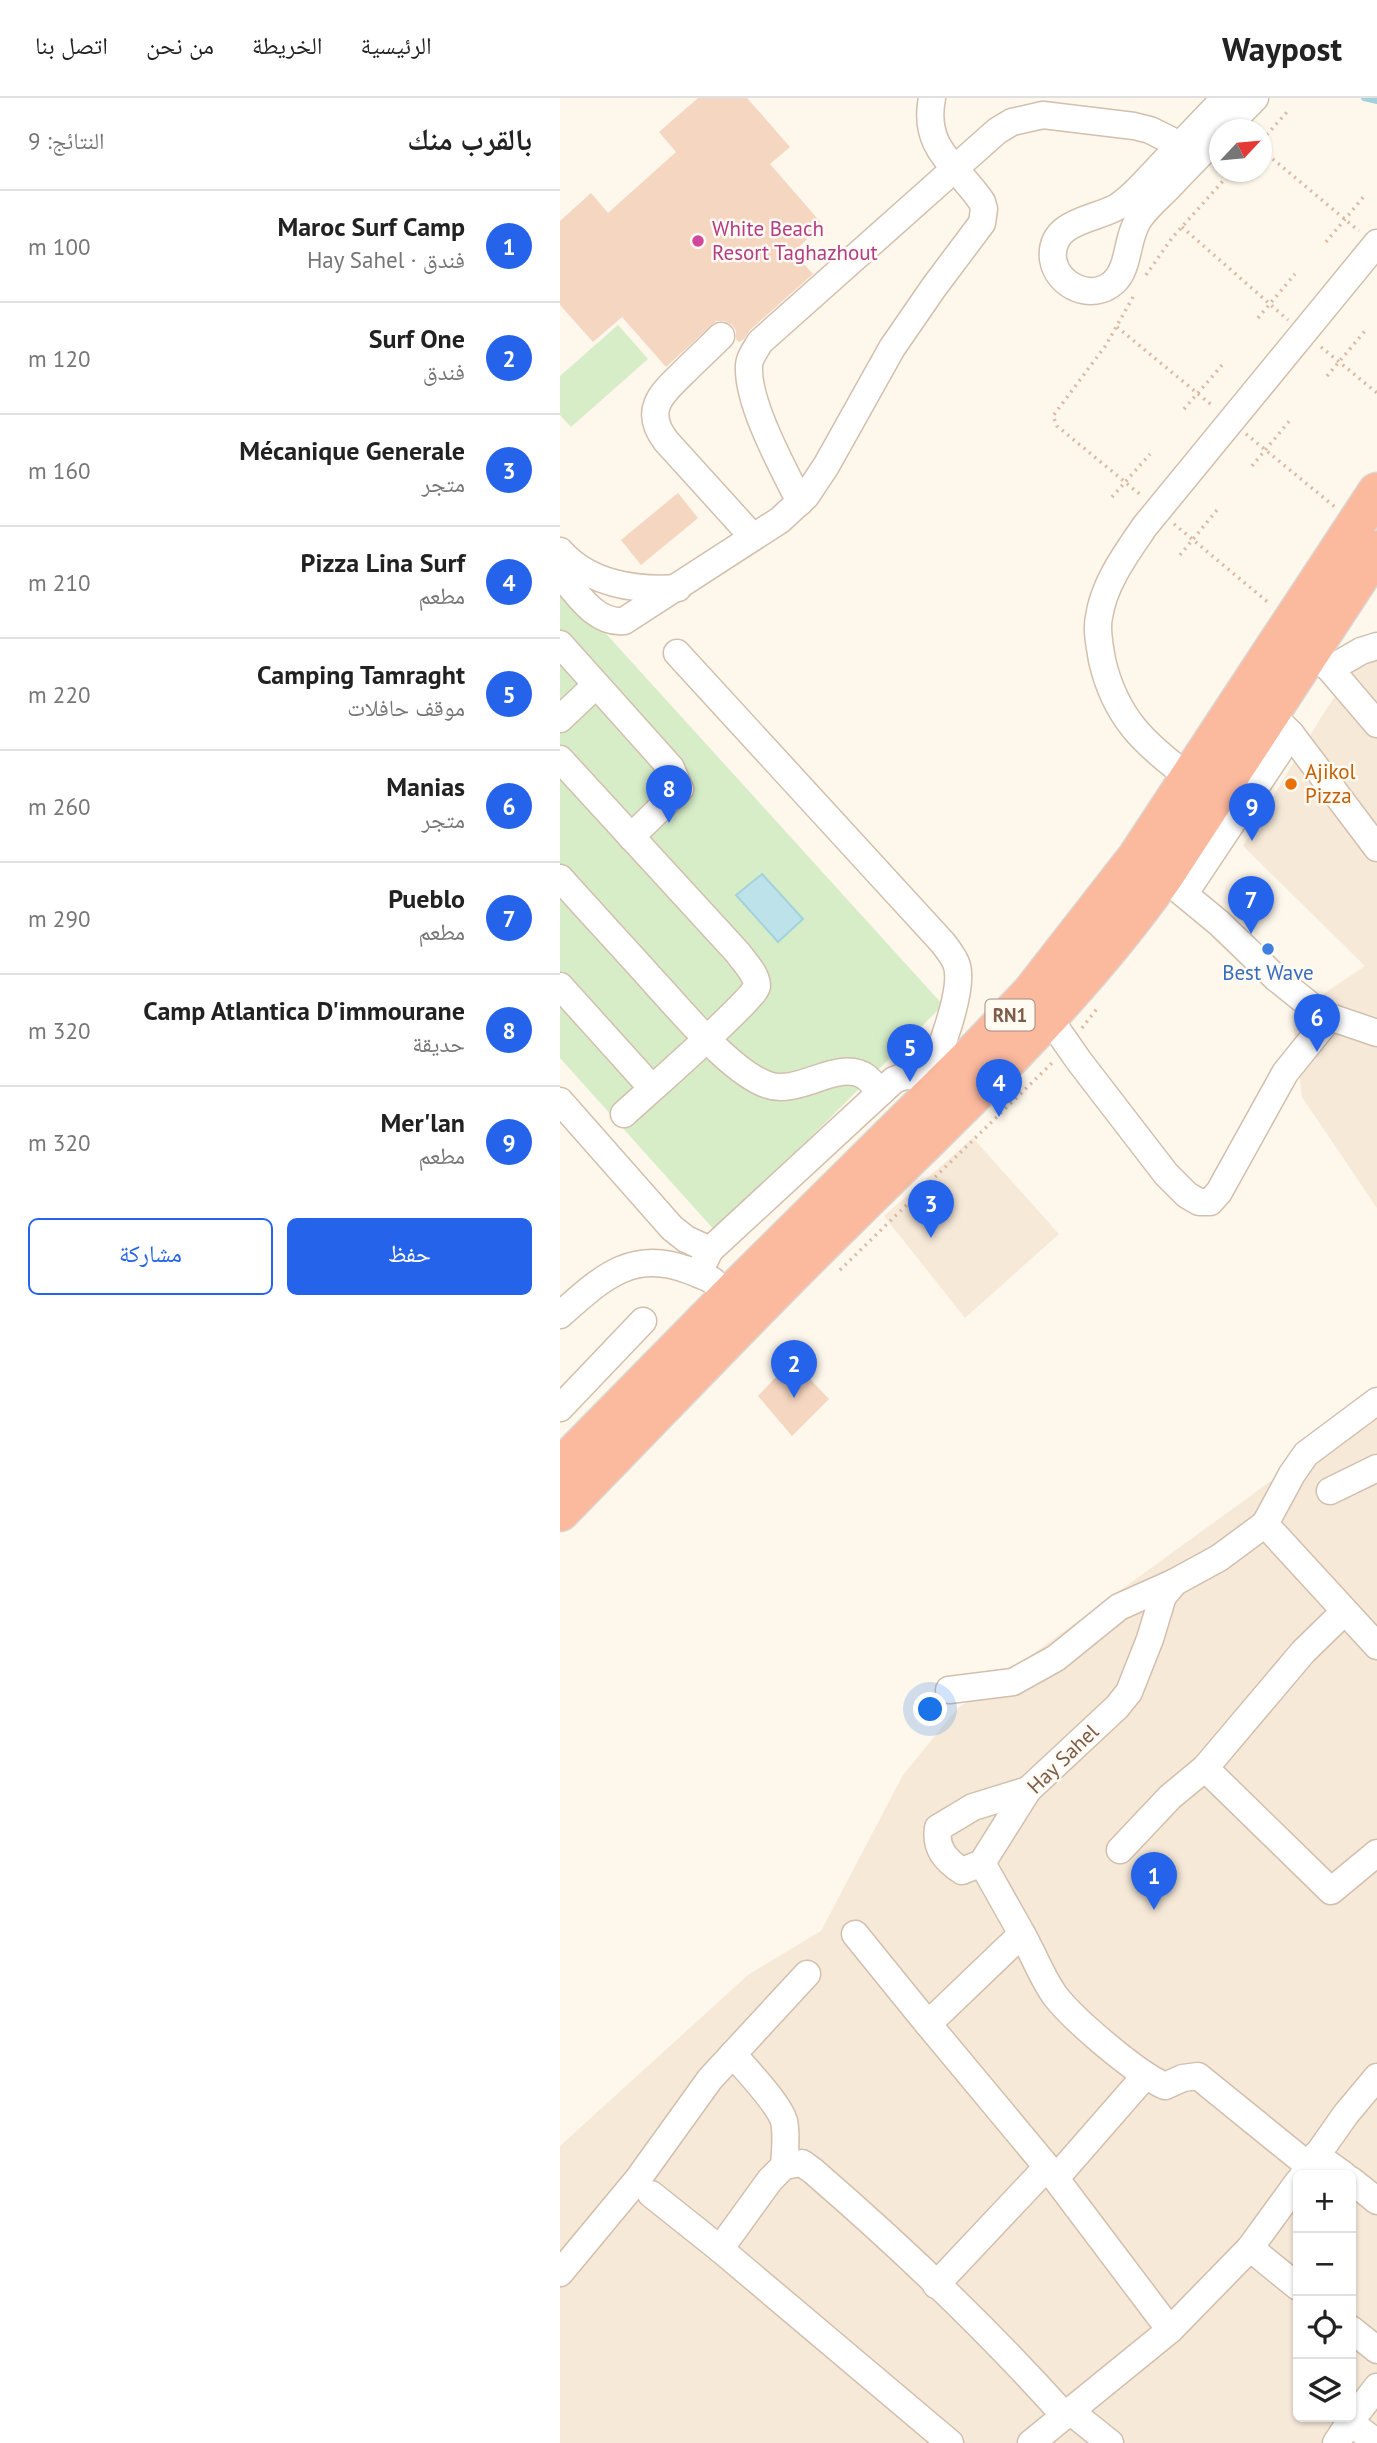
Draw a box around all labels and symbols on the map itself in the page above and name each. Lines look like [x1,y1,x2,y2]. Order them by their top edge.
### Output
north arrow [1209,119,1272,182]
place label: White Beach Resort Taghazhout [712,215,878,266]
marker: White Beach Resort Taghazhout [690,233,706,249]
place label: Ajikol Pizza [1305,758,1356,809]
pin: 8 [646,765,692,823]
marker: Ajikol Pizza [1283,776,1299,792]
pin: 9 [1229,783,1275,841]
pin: 7 [1228,876,1274,934]
marker: Best Wave [1260,941,1276,957]
place label: Best Wave [1222,959,1314,986]
pin: 6 [1294,994,1340,1052]
road number: RN1 [986,1000,1035,1030]
pin: 5 [887,1024,933,1082]
pin: 4 [976,1059,1022,1117]
pin: 3 [908,1180,954,1238]
pin: 2 [771,1340,817,1398]
your location [913,1692,947,1726]
street label: Hay Sahel [1021,1718,1104,1799]
pin: 1 [1131,1852,1177,1910]

